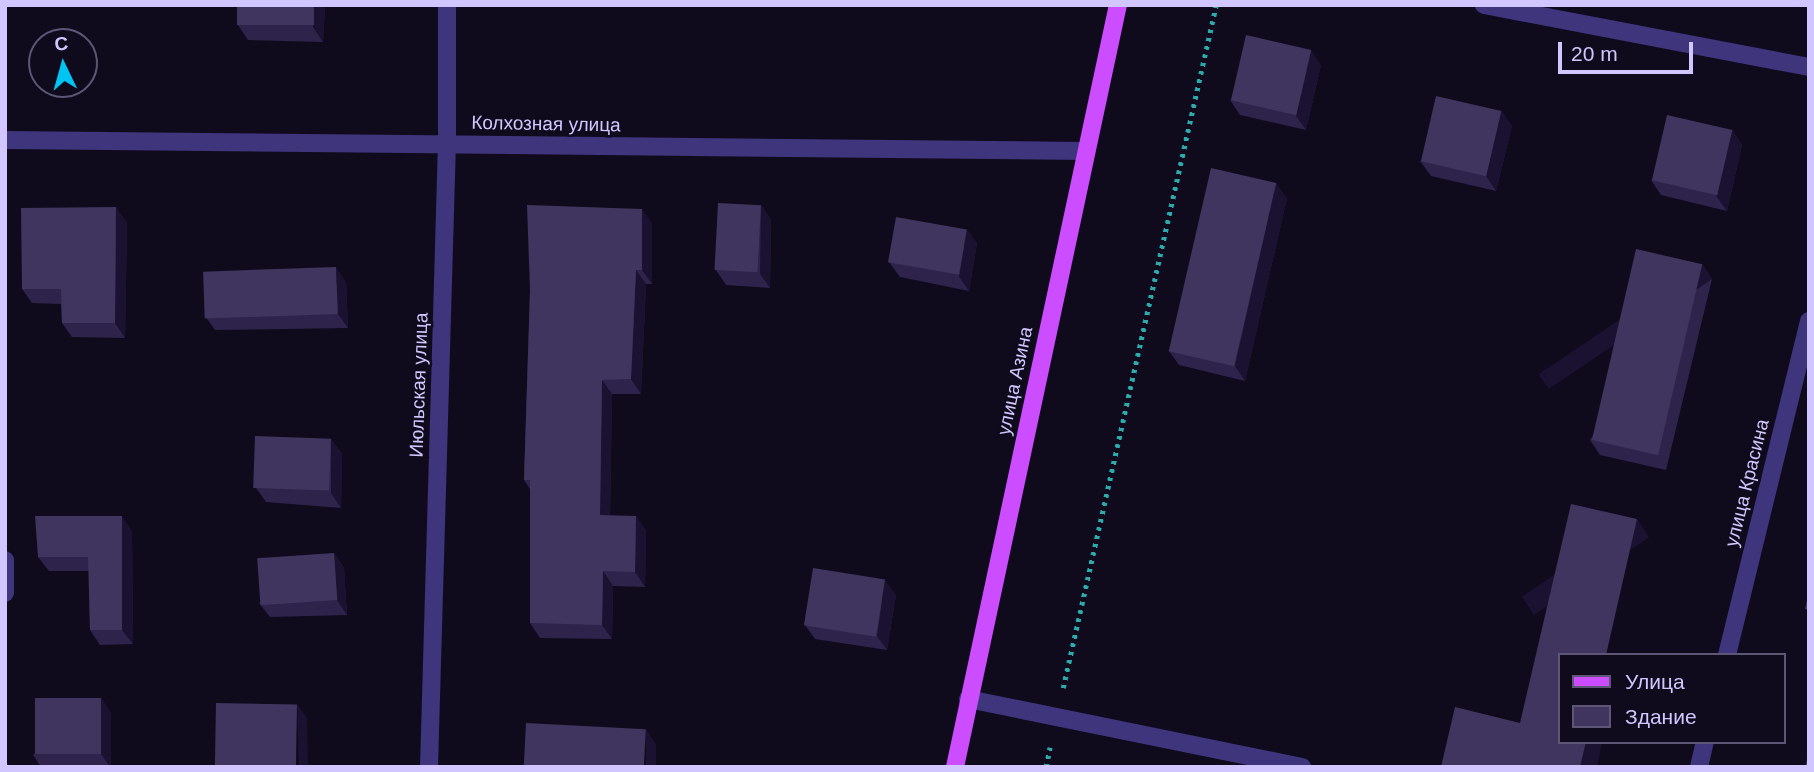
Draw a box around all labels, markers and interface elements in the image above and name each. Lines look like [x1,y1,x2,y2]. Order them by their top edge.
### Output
north arrow [28,28,98,98]
scale bar [1562,28,1697,72]
text: С [54,33,69,55]
text: 20 m [1571,42,1618,65]
street label: Колхозная улица [471,111,621,137]
street label: Июльская улица [405,312,433,458]
street label: улица Азина [992,325,1038,437]
street label: улица Красина [1720,417,1774,549]
legend [1559,653,1786,744]
text: Улица [1625,670,1685,693]
text: Здание [1625,705,1697,728]

